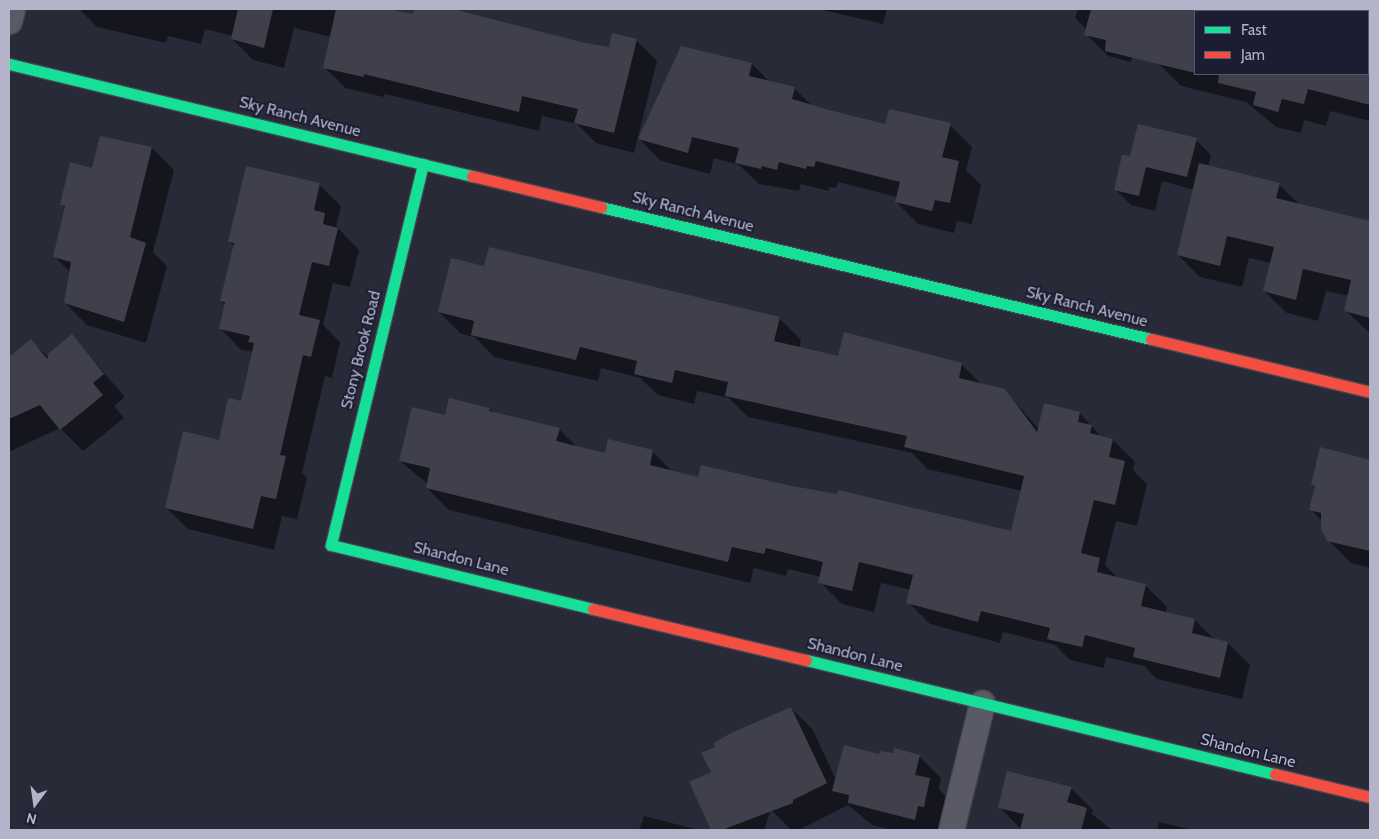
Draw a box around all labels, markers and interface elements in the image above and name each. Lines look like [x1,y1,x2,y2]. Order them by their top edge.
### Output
legend [1194,10,1369,75]
text: Fast [1241,21,1266,39]
text: Jam [1241,46,1265,64]
street label: Sky Ranch Avenue [237,93,363,141]
street label: Sky Ranch Avenue [630,188,756,236]
street label: Sky Ranch Avenue [1024,283,1150,331]
street label: Stony Brook Road [337,289,385,411]
street label: Shandon Lane [411,538,511,580]
street label: Shandon Lane [805,634,905,676]
street label: Shandon Lane [1198,730,1298,772]
north arrow [10,779,60,829]
text: N [24,809,38,828]

